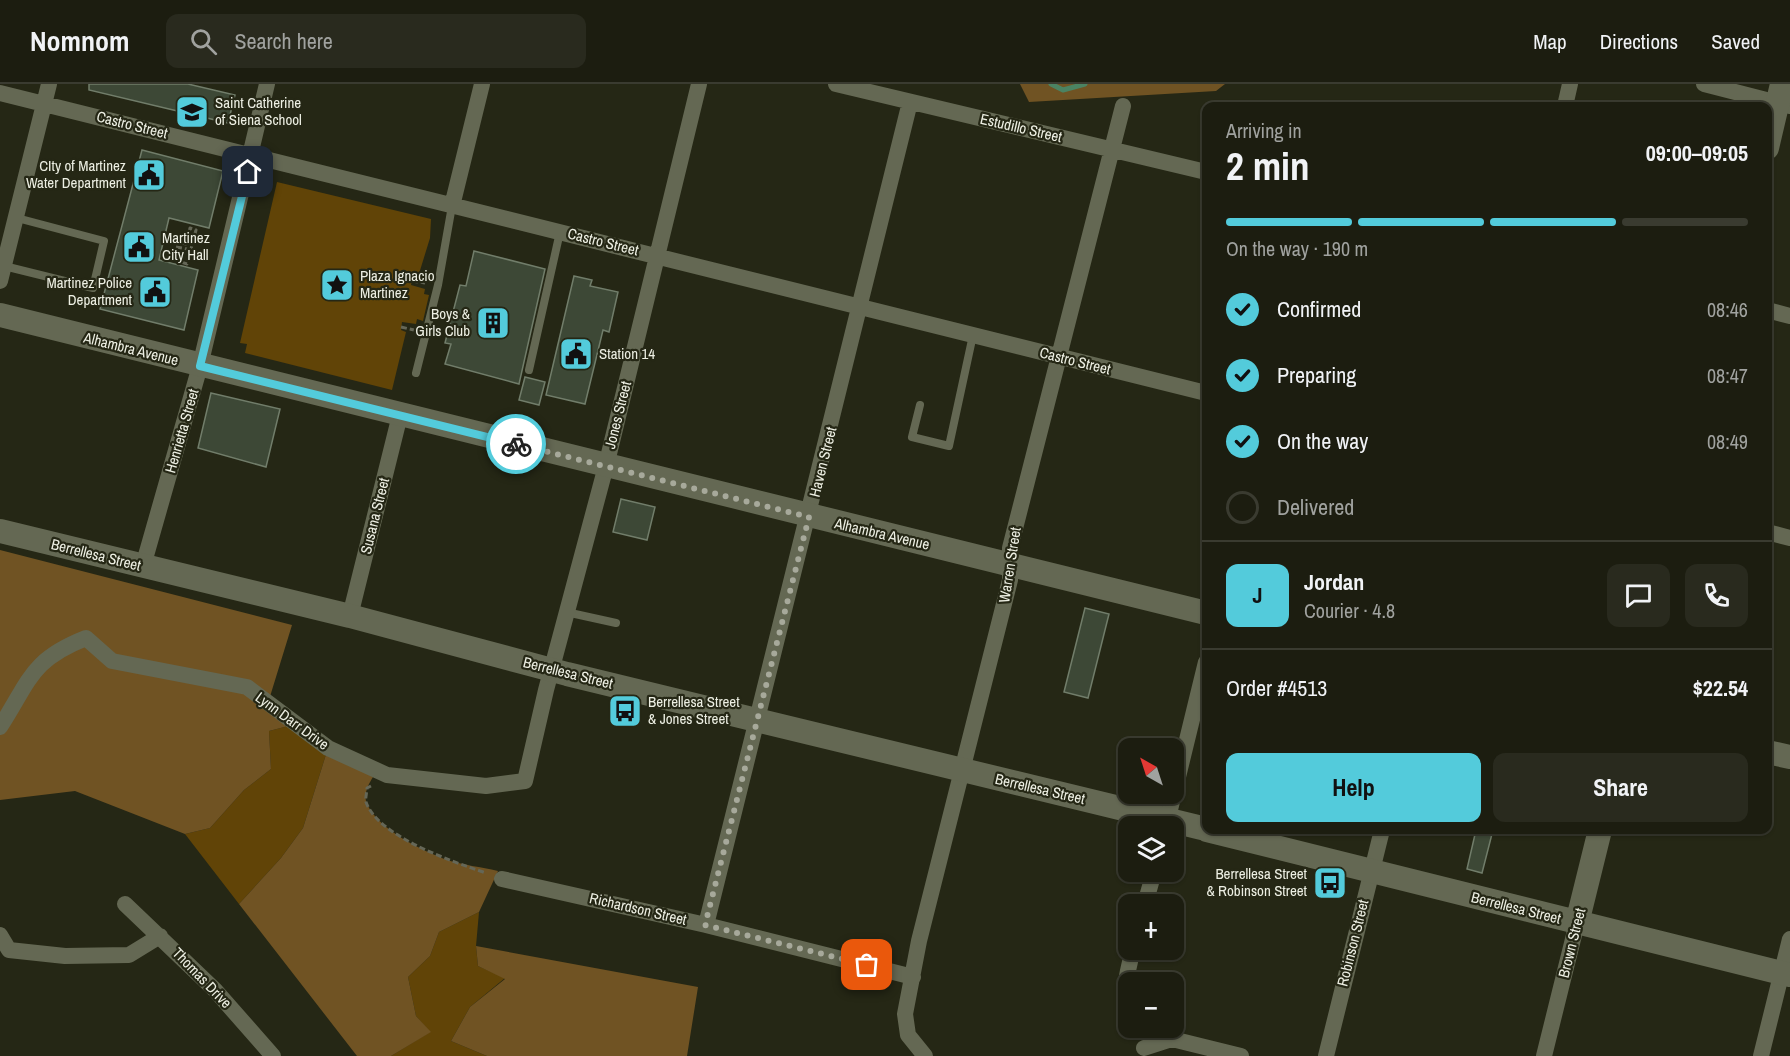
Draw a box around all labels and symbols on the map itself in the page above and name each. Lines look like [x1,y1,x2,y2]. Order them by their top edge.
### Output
place label: Saint Catherine of Siena School [215,92,302,130]
school or university icon: Saint Catherine of Siena School [174,94,210,130]
street label: Castro Street [94,106,170,144]
street label: Estudillo Street [978,108,1065,147]
pin [222,146,273,197]
place label: CIty of Martinez Water Department [26,155,127,193]
public building icon: CIty of Martinez Water Department [131,157,167,193]
street label: Castro Street [565,223,641,261]
place label: Martinez City Hall [162,227,210,265]
public building icon: Martinez City Hall [121,229,157,265]
place label: Plaza Ignacio Martinez [360,265,435,303]
place icon: Plaza Ignacio Martinez [319,267,355,303]
place label: Martinez Police Department [47,272,133,310]
public building icon: Martinez Police Department [137,274,173,310]
place label: Boys & Girls Club [415,303,471,341]
building icon: Boys & Girls Club [475,305,511,341]
street label: Alhambra Avenue [81,326,181,370]
public building icon: Station 14 [558,336,594,372]
street label: Castro Street [1037,342,1113,380]
place label: Station 14 [599,343,655,364]
street label: Jones Street [599,378,636,451]
street label: Henrietta Street [159,386,204,475]
courier [486,414,546,474]
street label: Haven Street [804,424,842,499]
street label: Susana Street [355,475,394,556]
street label: Alhambra Avenue [832,512,932,555]
street label: Warren Street [993,525,1026,604]
street label: Berrellesa Street [49,533,144,576]
street label: Berrellesa Street [521,651,616,694]
street label: Lynn Darr Drive [251,687,334,755]
place label: Berrellesa Street & Jones Street [648,691,740,729]
bus stop icon: Berrellesa Street & Jones Street [607,693,643,729]
north arrow [1118,738,1184,804]
street label: Berrellesa Street [993,768,1088,809]
place label: Berrellesa Street & Robinson Street [1206,863,1308,901]
bus stop icon: Berrellesa Street & Robinson Street [1312,865,1348,901]
street label: Berrellesa Street [1469,886,1564,929]
street label: Richardson Street [587,887,689,930]
street label: Robinson Street [1332,897,1374,989]
street label: Brown Street [1553,905,1590,980]
pin [841,939,892,990]
street label: Thomas Drive [168,943,237,1013]

